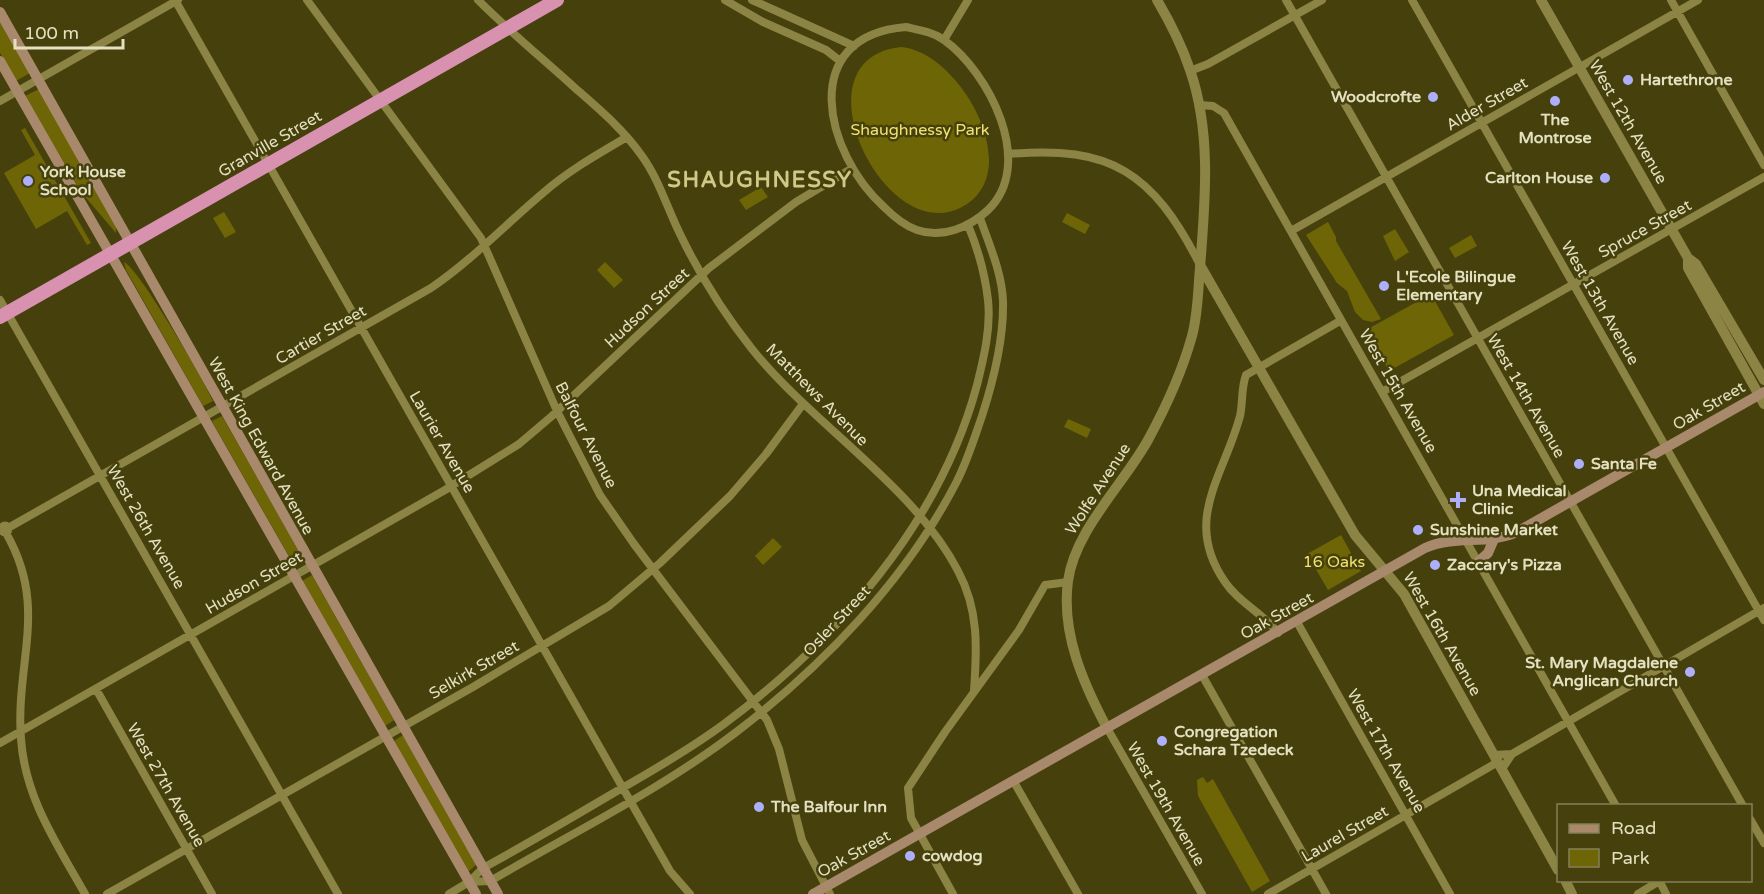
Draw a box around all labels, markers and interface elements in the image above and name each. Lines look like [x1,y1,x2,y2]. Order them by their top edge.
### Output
scale bar [15,12,123,50]
text: 100 m [24,22,79,44]
street label: West 12th Avenue [1584,56,1672,188]
place label: Hartethrone [1640,70,1733,90]
street label: Alder Street [1443,73,1531,135]
marker: Hartethrone [1621,73,1635,87]
place label: Woodcrofte [1331,87,1421,107]
marker: Woodcrofte [1426,90,1440,104]
marker: The Montrose [1548,94,1562,108]
street label: Granville Street [215,106,325,182]
place label: The Montrose [1519,110,1591,148]
park label: Shaughnessy Park [850,120,990,140]
place label: York House School [40,162,126,200]
district label: SHAUGHNESSY [667,167,853,193]
place label: Carlton House [1485,168,1593,188]
marker: Carlton House [1598,171,1612,185]
marker: York House School [21,174,35,188]
street label: Spruce Street [1595,195,1695,263]
street label: West 13th Avenue [1556,237,1644,369]
street label: Hudson Street [600,264,694,352]
place label: L'Ecole Bilingue Elementary [1396,267,1516,305]
marker: L'Ecole Bilingue Elementary [1377,279,1391,293]
street label: Cartier Street [272,301,370,369]
street label: West 15th Avenue [1354,325,1442,457]
street label: West 14th Avenue [1482,330,1570,462]
street label: Matthews Avenue [761,339,873,451]
street label: West King Edward Avenue [204,354,318,538]
street label: Oak Street [1669,377,1749,435]
street label: Balfour Avenue [551,378,621,492]
street label: Laurier Avenue [405,387,479,497]
street label: Wolfe Avenue [1061,439,1135,539]
place label: Santa Fe [1591,454,1657,474]
marker: Santa Fe [1572,457,1586,471]
street label: West 26th Avenue [102,461,190,593]
place label: Una Medical Clinic [1472,481,1567,519]
marker: Una Medical Clinic [1449,491,1467,509]
place label: Sunshine Market [1430,520,1559,540]
marker: Sunshine Market [1411,523,1425,537]
street label: Hudson Street [202,547,306,619]
park label: 16 Oaks [1303,552,1365,572]
place label: Zaccary's Pizza [1447,555,1562,575]
marker: Zaccary's Pizza [1428,558,1442,572]
street label: West 16th Avenue [1398,568,1486,700]
street label: Osler Street [799,581,875,661]
street label: Oak Street [1237,588,1317,644]
street label: Selkirk Street [426,636,522,704]
place label: St. Mary Magdalene Anglican Church [1525,653,1678,691]
marker: St. Mary Magdalene Anglican Church [1683,665,1697,679]
street label: West 17th Avenue [1342,685,1430,817]
street label: West 27th Avenue [122,719,210,851]
place label: Congregation Schara Tzedeck [1174,722,1294,760]
marker: Congregation Schara Tzedeck [1155,734,1169,748]
street label: West 19th Avenue [1122,738,1210,870]
place label: The Balfour Inn [770,797,887,817]
marker: The Balfour Inn [752,800,766,814]
street label: Laurel Street [1298,801,1392,867]
legend [1557,804,1752,882]
text: Road [1611,817,1656,839]
street label: Oak Street [814,826,894,882]
place label: cowdog [922,846,983,866]
text: Park [1611,847,1650,869]
marker: cowdog [903,849,917,863]

